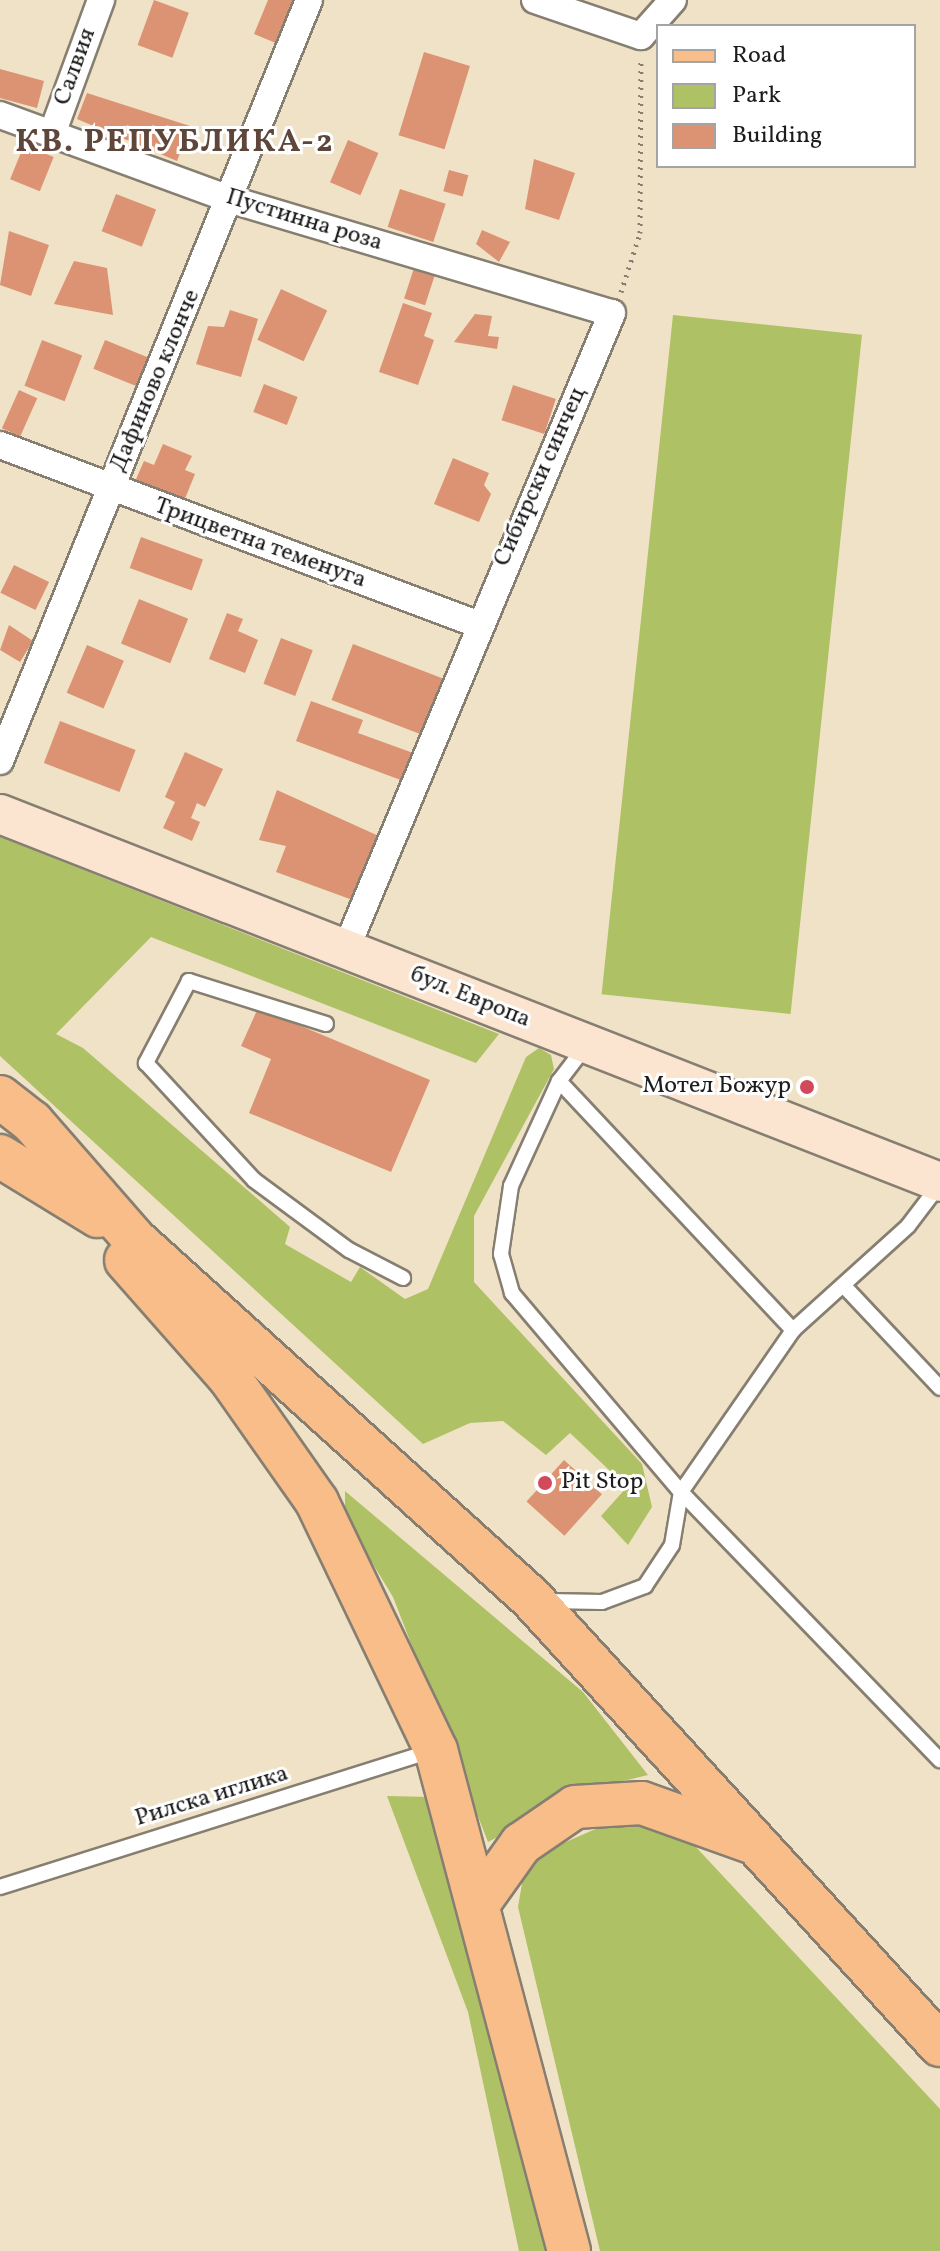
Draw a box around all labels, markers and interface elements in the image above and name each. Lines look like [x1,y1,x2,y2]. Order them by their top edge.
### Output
street label: Салвия [49,24,103,110]
legend [656,24,916,168]
text: Road [732,39,786,73]
text: Park [732,79,781,113]
text: Building [732,119,822,153]
district label: КВ. РЕПУБЛИКА-2 [15,124,335,162]
street label: Пустинна роза [222,184,386,258]
street label: Дафиново клонче [105,285,207,477]
street label: Сибирски синчец [489,383,593,571]
street label: Трицветна теменуга [150,492,370,596]
street label: бул. Европа [406,961,534,1035]
place label: Мотел Божур [642,1073,791,1101]
marker: Мотел Божур [798,1078,816,1096]
place label: Pit Stop [561,1469,643,1497]
marker: Pit Stop [536,1474,554,1492]
street label: Рилска иглика [132,1760,292,1834]

